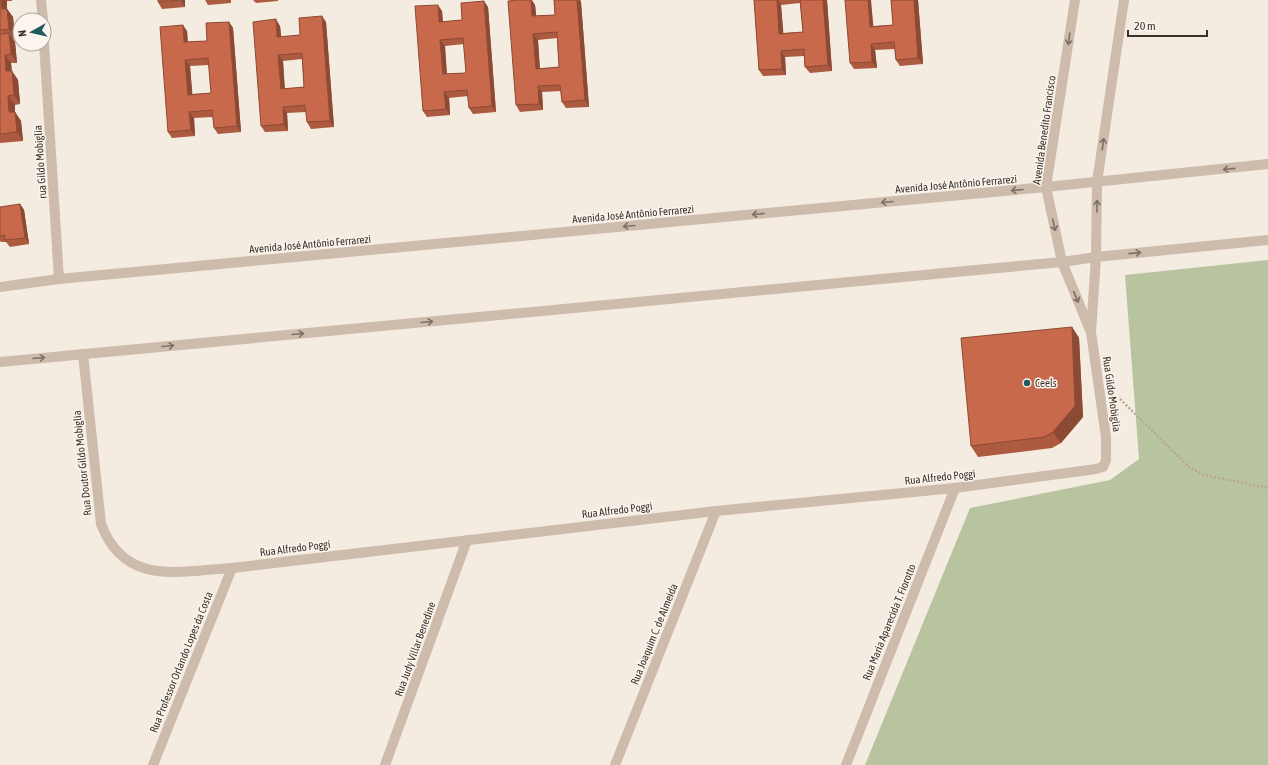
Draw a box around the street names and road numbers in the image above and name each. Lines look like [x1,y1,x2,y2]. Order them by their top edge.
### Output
street label: Avenida Benedito Francisco [1030,75,1058,185]
street label: rua Gildo Mobiglia [31,125,49,199]
street label: Avenida José Antônio Ferrarezi [895,173,1017,195]
street label: Avenida José Antônio Ferrarezi [572,203,694,225]
street label: Avenida José Antônio Ferrarezi [249,233,371,255]
street label: Rua Gildo Mobiglia [1101,355,1123,433]
street label: Rua Doutor Gildo Mobiglia [71,410,93,516]
street label: Rua Alfredo Poggi [904,467,976,487]
street label: Rua Alfredo Poggi [581,500,653,520]
street label: Rua Alfredo Poggi [259,538,331,558]
street label: Rua Maria Aparecida T. Fiorotto [860,562,918,682]
street label: Rua Joaquim C. de Almeida [628,582,680,686]
street label: Rua Professor Orlando Lopes da Costa [147,590,215,734]
street label: Rua Judy Villar Benedine [392,600,438,698]

